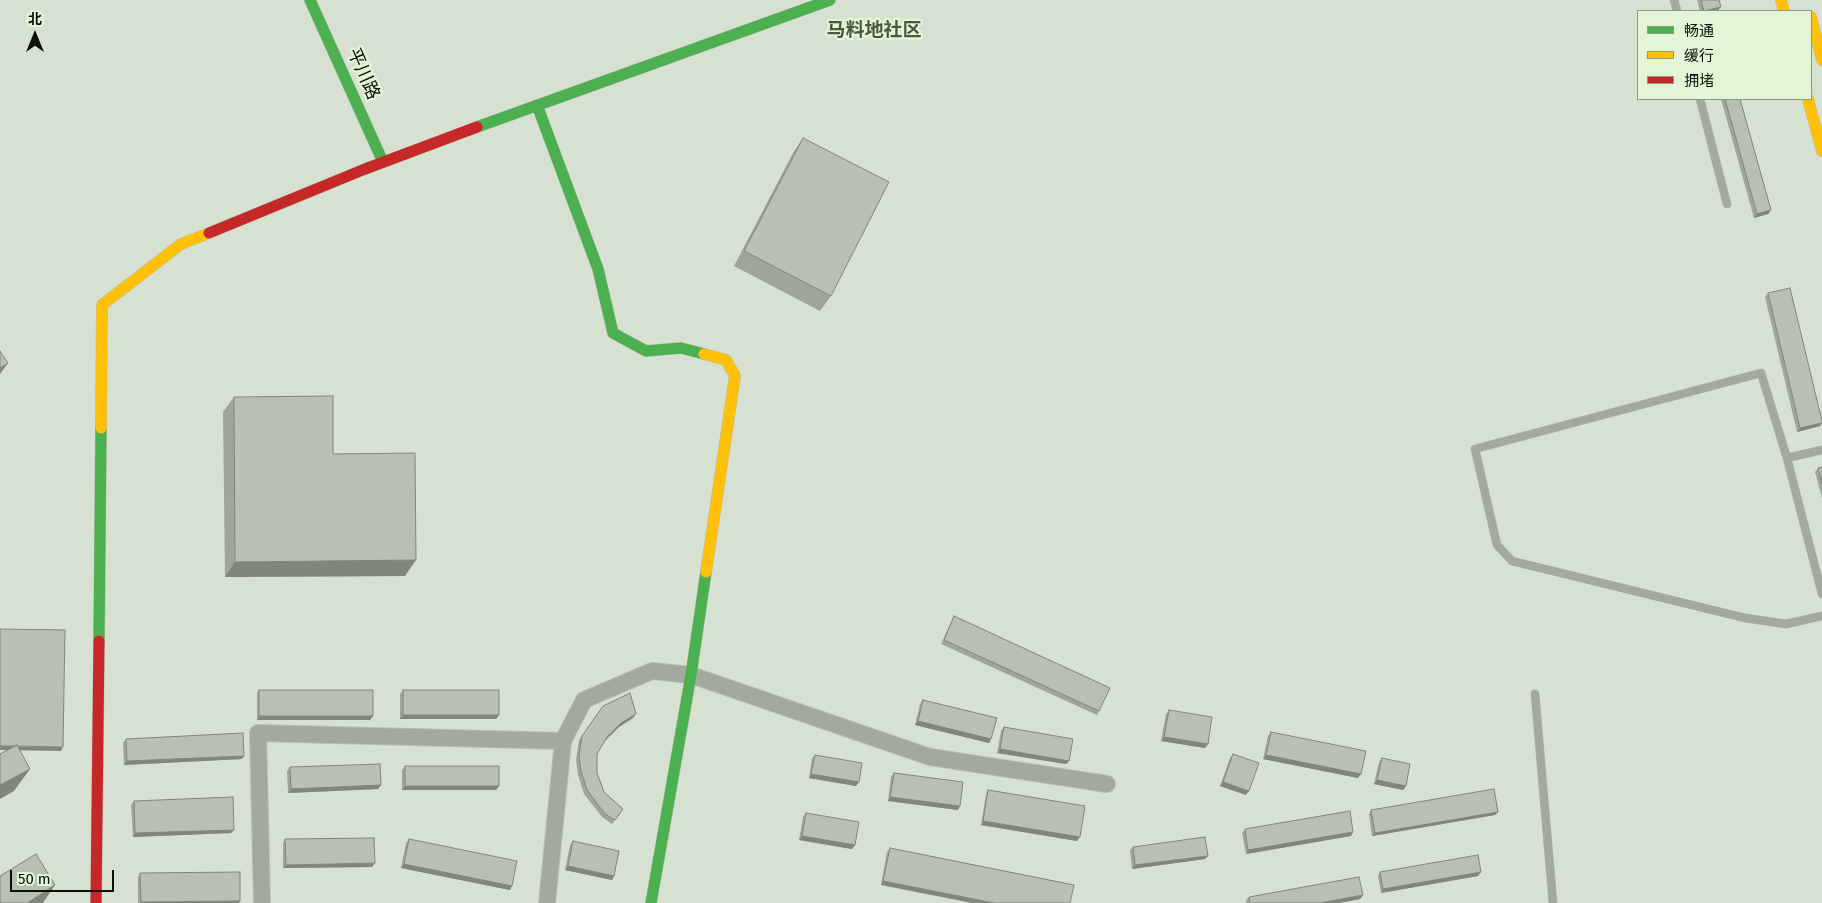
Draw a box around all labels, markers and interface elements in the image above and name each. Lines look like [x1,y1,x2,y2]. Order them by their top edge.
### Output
north arrow [10,10,60,60]
legend [1637,10,1812,100]
text: 北 [28,11,42,28]
district label: 马料地社区 [827,20,921,42]
text: 畅通 [1684,22,1714,40]
street label: 平川路 [342,45,384,103]
text: 缓行 [1684,47,1714,65]
text: 拥堵 [1684,72,1714,90]
scale bar [12,860,116,892]
text: 50 m [18,870,51,888]

